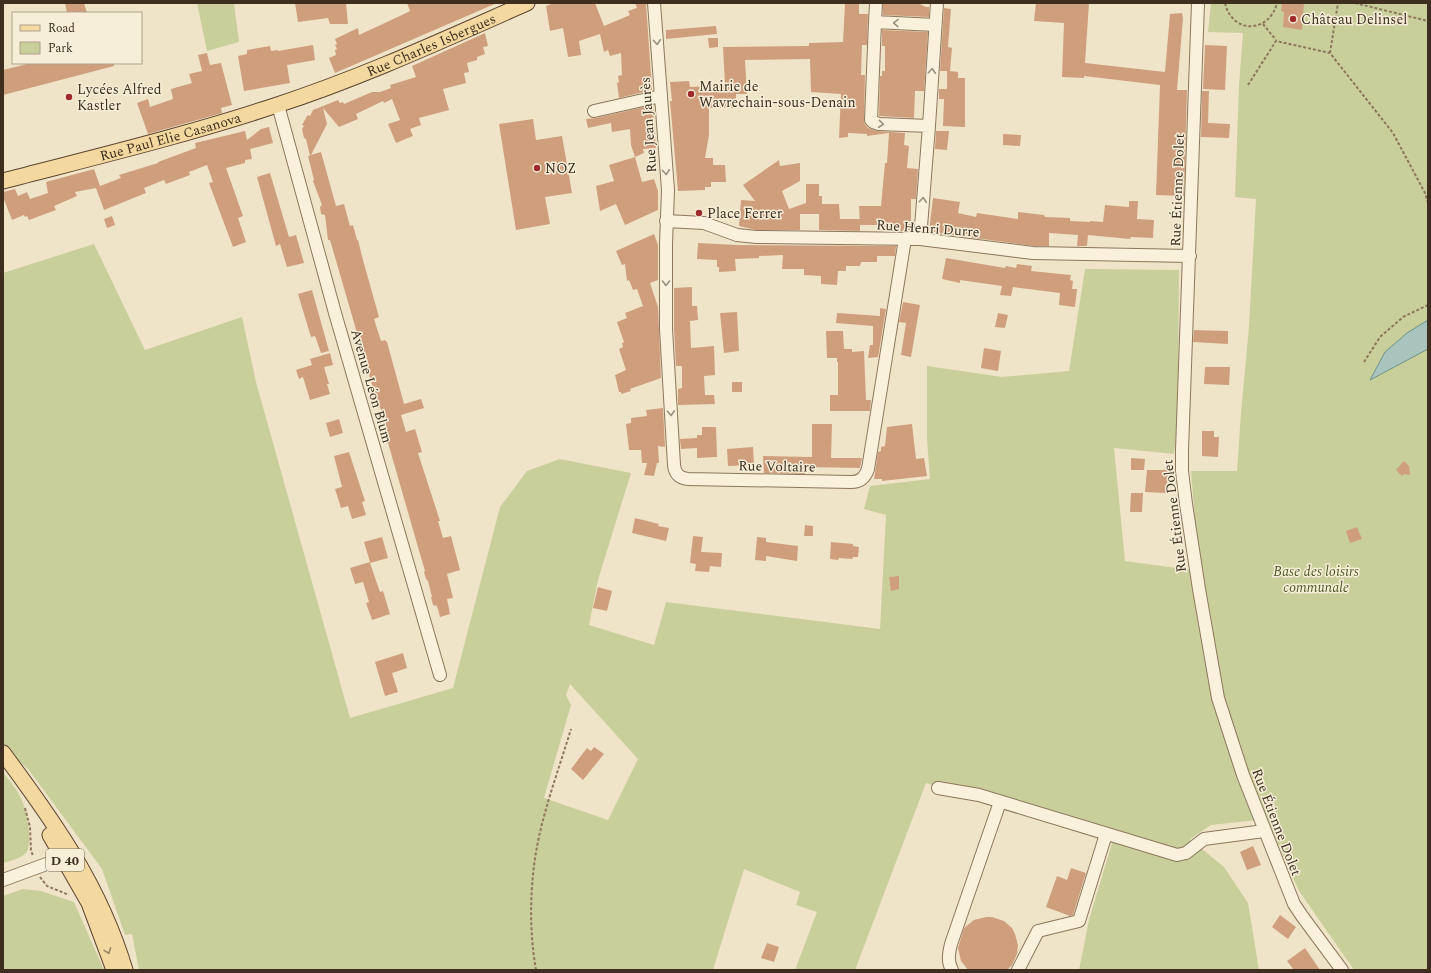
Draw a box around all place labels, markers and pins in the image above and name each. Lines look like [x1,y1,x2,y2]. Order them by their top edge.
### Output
place label: Château Delinsel [1301,9,1407,30]
marker: Château Delinsel [1288,14,1298,24]
place label: Mairie de Wavrechain-sous-Denain [699,76,856,113]
place label: Lycées Alfred Kastler [77,79,162,116]
marker: Mairie de Wavrechain-sous-Denain [686,89,696,99]
marker: Lycées Alfred Kastler [64,92,74,102]
place label: NOZ [545,158,576,179]
marker: NOZ [532,163,542,173]
place label: Place Ferrer [707,203,783,224]
marker: Place Ferrer [694,208,704,218]

